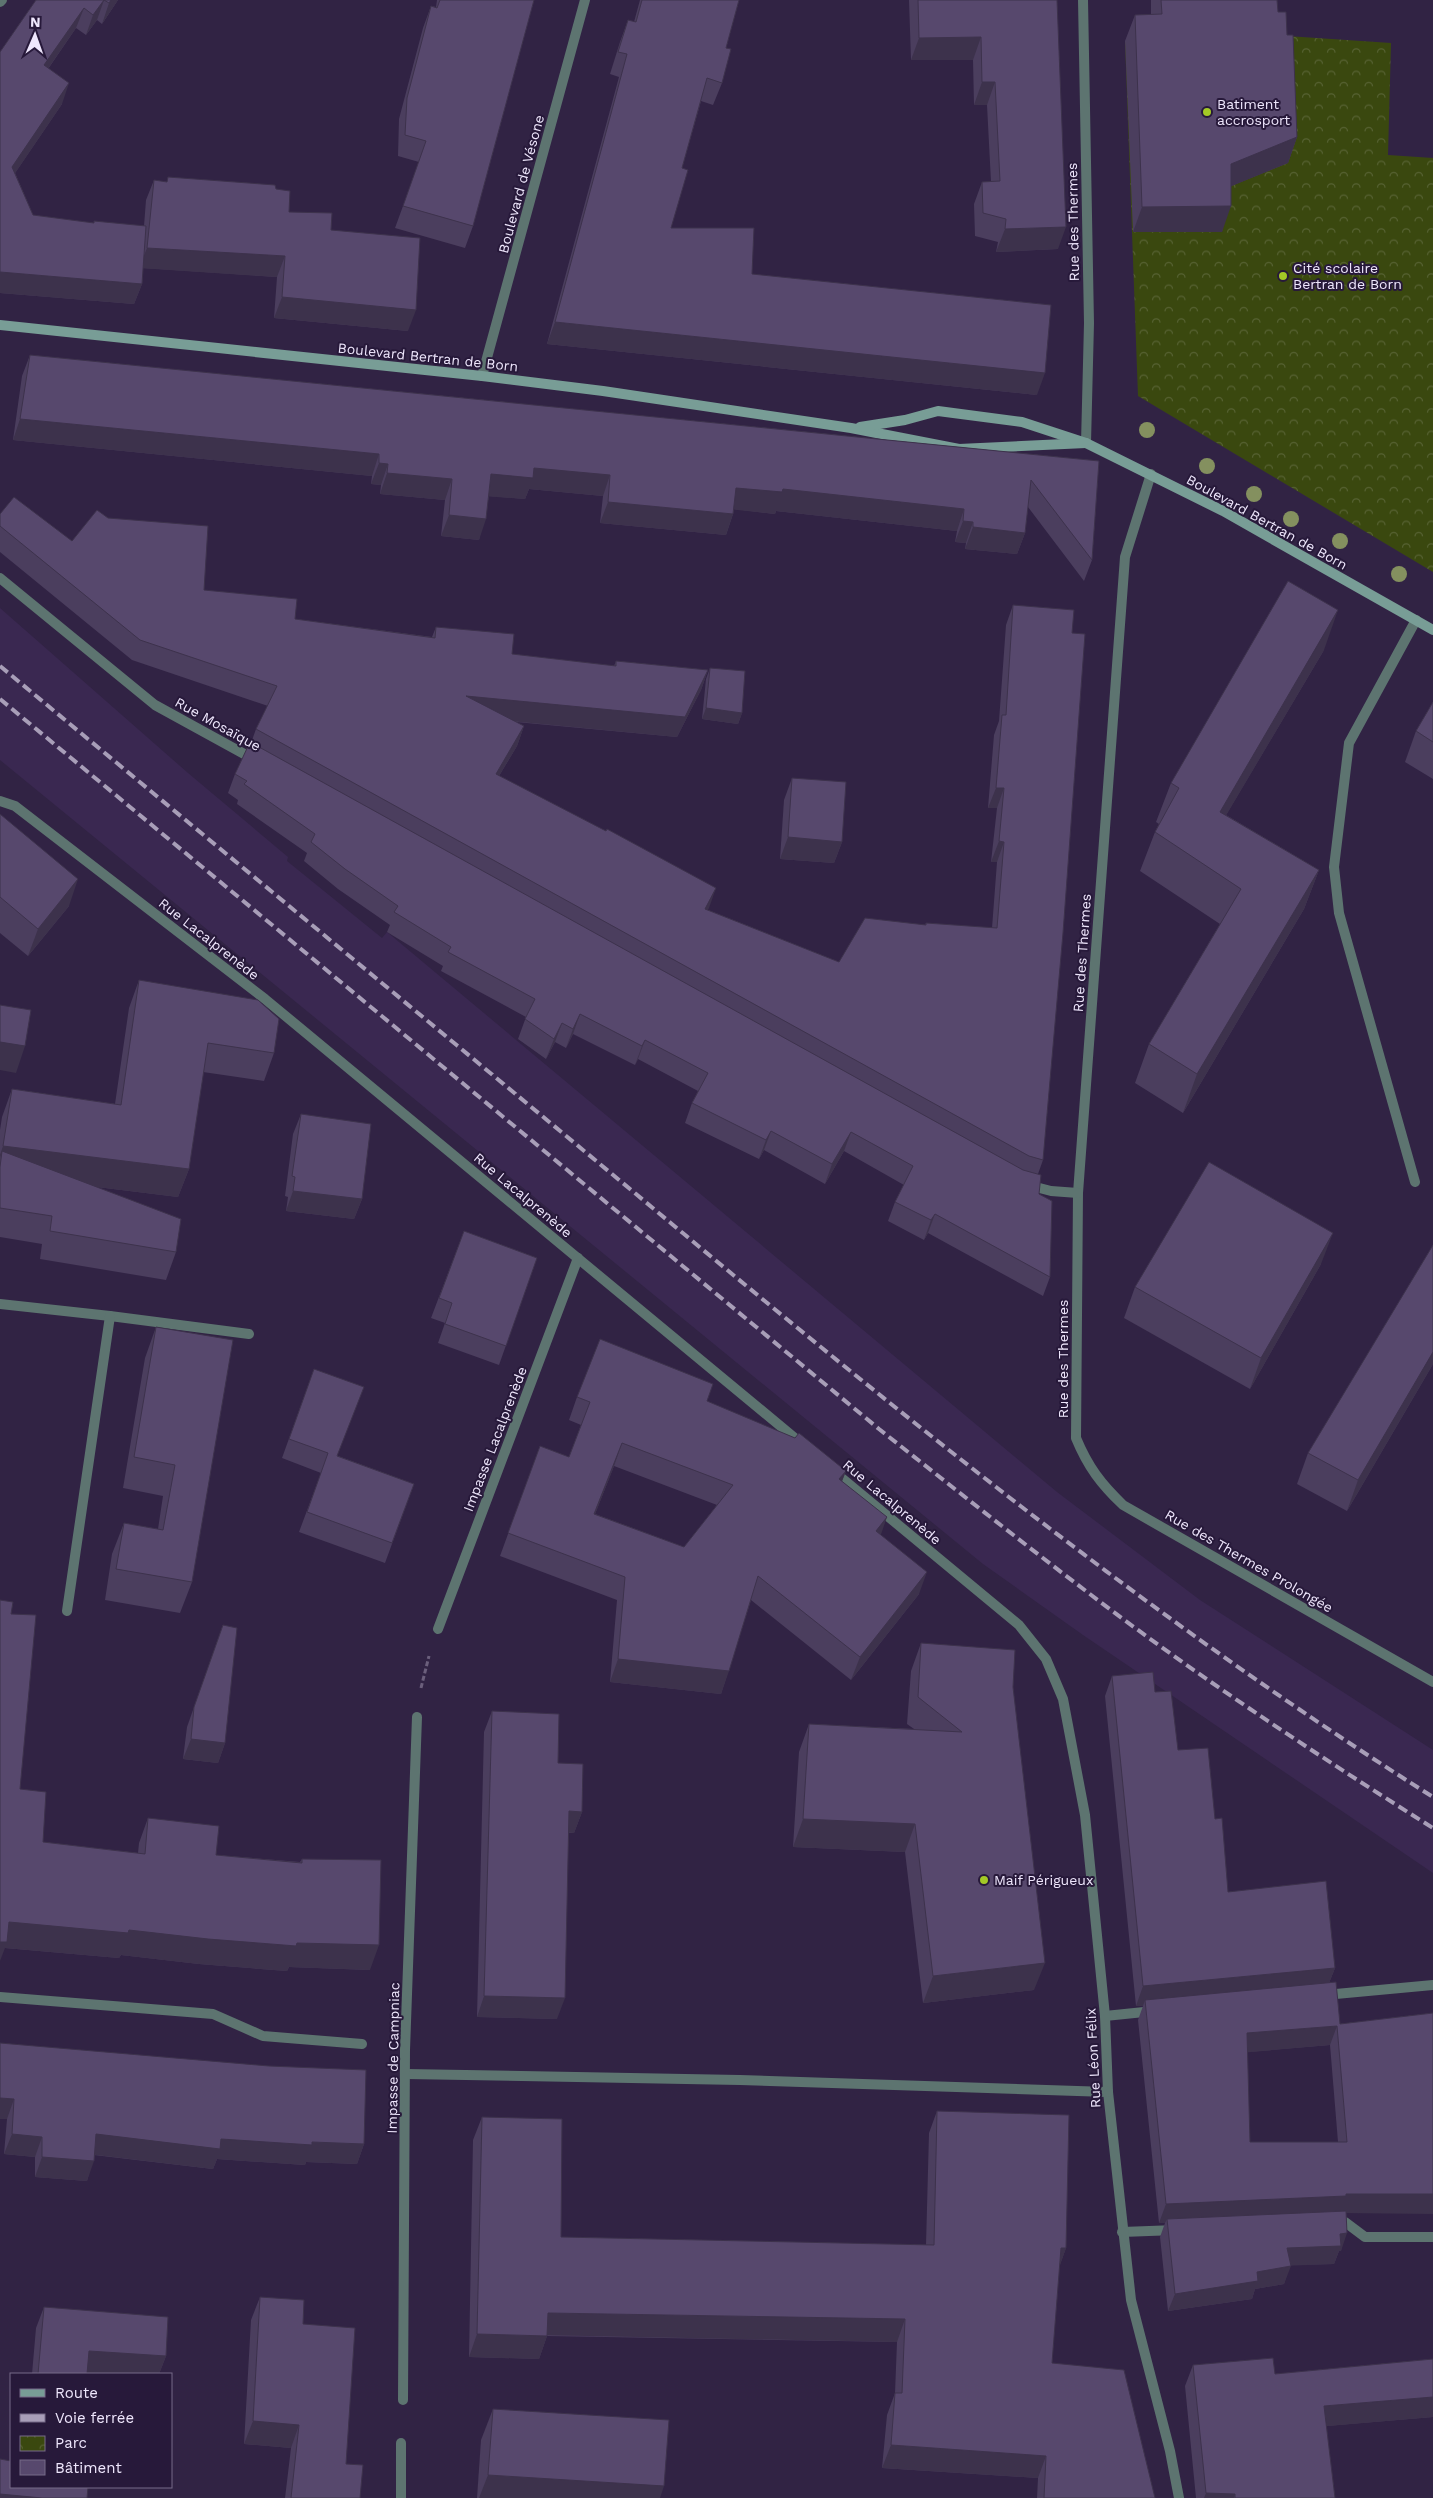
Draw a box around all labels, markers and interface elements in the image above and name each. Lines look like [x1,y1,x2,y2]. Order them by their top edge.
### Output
north arrow [10,10,60,60]
text: N [30,14,41,30]
place label: Batiment accrosport [1217,96,1290,128]
marker: Batiment accrosport [1201,106,1213,118]
street label: Boulevard de Vésone [495,113,547,255]
street label: Rue des Thermes [1064,163,1082,281]
place label: Cité scolaire Bertran de Born [1293,260,1402,292]
marker: Cité scolaire Bertran de Born [1277,270,1289,282]
street label: Boulevard Bertran de Born [337,340,519,374]
street label: Boulevard Bertran de Born [1184,471,1350,573]
street label: Rue Mosaïque [172,694,264,754]
street label: Rue des Thermes [1070,893,1094,1013]
street label: Rue Lacalprenède [156,895,262,983]
street label: Rue Lacalprenède [471,1149,575,1241]
street label: Rue des Thermes [1055,1300,1071,1418]
street label: Impasse Lacalprenède [460,1364,530,1514]
street label: Rue Lacalprenède [840,1456,944,1548]
street label: Rue des Thermes Prolongée [1162,1506,1336,1616]
place label: Maif Périgueux [994,1872,1093,1888]
marker: Maif Périgueux [978,1874,990,1886]
street label: Impasse de Campniac [384,1982,402,2134]
street label: Rue Léon Félix [1082,2008,1104,2108]
legend [10,2373,172,2488]
text: Route [55,2384,98,2402]
text: Voie ferrée [55,2409,134,2427]
text: Parc [55,2434,87,2452]
text: Bâtiment [55,2459,122,2477]

